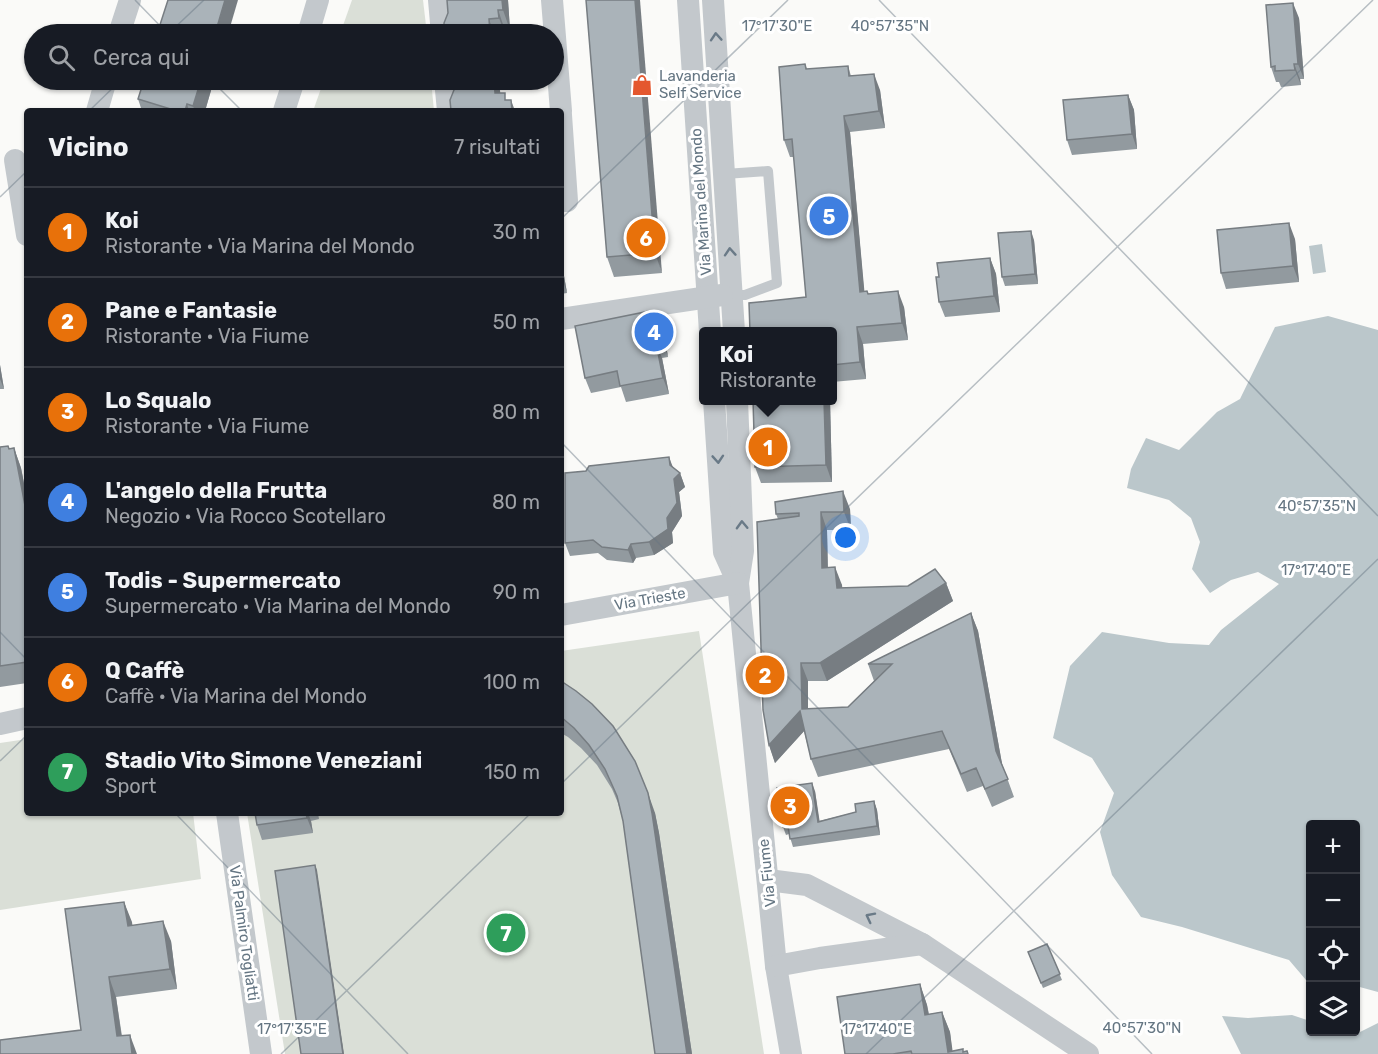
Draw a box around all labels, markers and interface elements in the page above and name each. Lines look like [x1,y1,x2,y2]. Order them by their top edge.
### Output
text: 17°17'30"E [742,17,812,35]
text: 40°57'35"N [851,17,929,35]
search box [24,24,564,90]
one-way arrow [709,32,722,41]
icon: search [45,41,78,74]
text: Cerca qui [93,44,189,71]
place label: Lavanderia Self Service [659,67,742,102]
shop icon: Lavanderia Self Service [630,73,654,97]
street label: Via Marina del Mondo [687,128,715,276]
text: Vicino [48,132,129,163]
text: 7 risultati [454,135,540,159]
pin: 5 [810,194,848,238]
text: Koi [105,207,139,234]
pin: 6 [626,216,666,260]
text: 1 [63,220,72,244]
text: 30 m [493,220,540,244]
text: Ristorante · Via Marina del Mondo [105,234,415,258]
one-way arrow [723,248,736,257]
text: Pane e Fantasie [105,297,277,324]
text: 2 [61,310,74,334]
text: 50 m [493,310,540,334]
pin: 4 [634,310,674,354]
text: Ristorante · Via Fiume [105,324,309,348]
popup [699,327,837,405]
text: Koi [720,341,753,368]
text: Ristorante [720,368,816,392]
text: Lo Squalo [105,387,211,414]
text: 3 [61,400,74,424]
text: 80 m [492,400,540,424]
text: Ristorante · Via Fiume [105,414,309,438]
pin: 1 [748,424,788,470]
one-way arrow [711,454,724,463]
text: L'angelo della Frutta [105,477,327,504]
text: 4 [61,490,74,514]
text: 80 m [492,490,540,514]
text: 40°57'35"N [1278,497,1356,515]
text: Negozio · Via Rocco Scotellaro [105,504,386,528]
one-way arrow [736,521,749,530]
your location [831,523,860,552]
text: 17°17'40"E [1281,561,1351,579]
text: Todis - Supermercato [105,567,341,594]
text: 5 [61,580,74,604]
text: 90 m [493,580,540,604]
street label: Via Trieste [613,584,687,614]
text: Supermercato · Via Marina del Mondo [105,594,451,618]
pin: 2 [746,652,784,698]
text: Q Caffè [105,657,184,684]
text: 6 [61,670,74,694]
text: 100 m [483,670,540,694]
text: Caffè · Via Marina del Mondo [105,684,367,708]
text: Stadio Vito Simone Veneziani [105,747,422,774]
text: 7 [62,760,73,784]
text: 150 m [484,760,540,784]
text: Sport [105,774,156,798]
pin: 3 [770,784,810,828]
map controls [1306,820,1360,1036]
button: + [1306,820,1360,874]
street label: Via Fiume [754,838,780,908]
street label: Via Palmiro Togliatti [226,864,262,1002]
button: − [1306,874,1360,928]
pin: 7 [486,910,526,956]
one-way arrow [866,913,876,924]
button: locate [1306,928,1360,982]
button: layers [1306,982,1360,1036]
text: 40°57'30"N [1102,1019,1182,1037]
text: 17°17'35"E [257,1020,327,1038]
text: 17°17'40"E [842,1020,912,1038]

